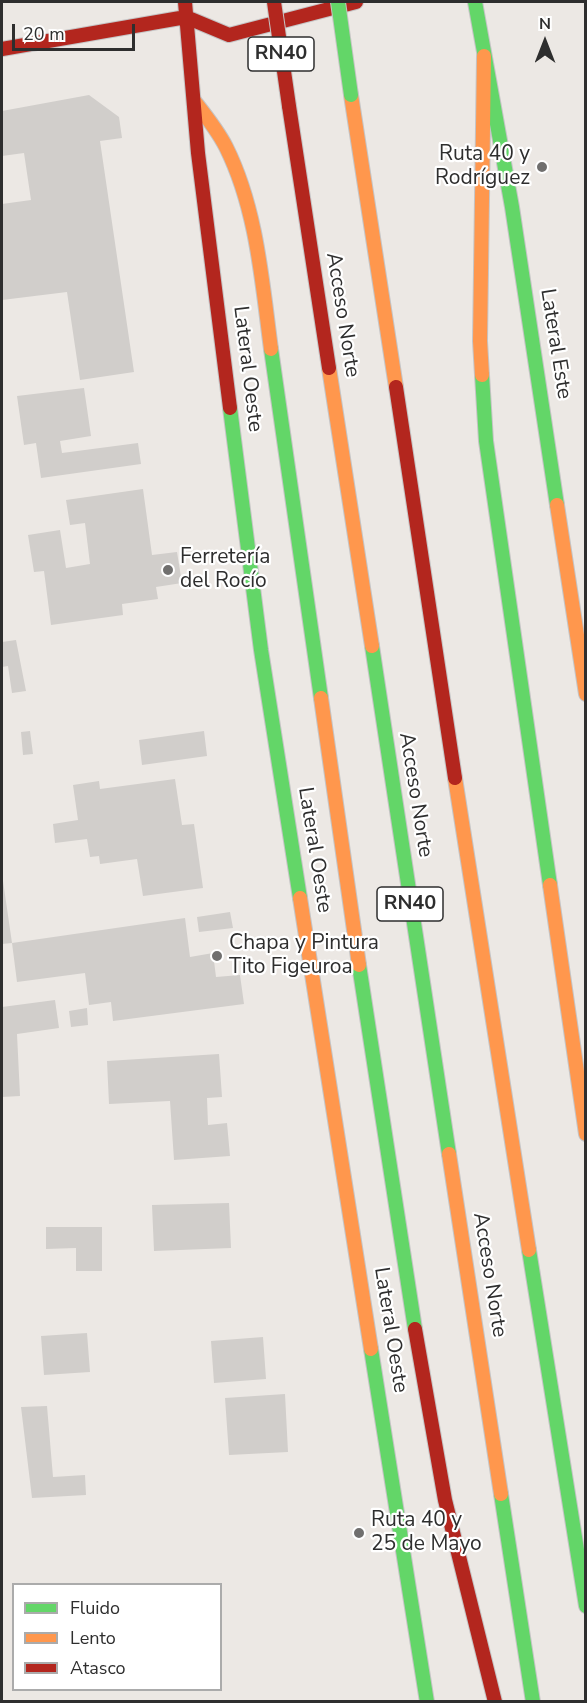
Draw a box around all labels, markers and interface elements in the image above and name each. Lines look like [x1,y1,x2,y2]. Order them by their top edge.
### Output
scale bar [15,12,138,50]
north arrow [515,12,575,72]
text: N [539,13,551,35]
text: 20 m [23,22,65,46]
road number: RN40 [248,37,314,71]
place label: Ruta 40 y Rodríguez [435,142,530,192]
marker: Ruta 40 y Rodríguez [535,160,549,174]
street label: Acceso Norte [320,251,364,379]
street label: Lateral Este [534,287,576,401]
street label: Lateral Oeste [227,305,267,433]
place label: Ferretería del Rocío [180,545,270,595]
marker: Ferretería del Rocío [161,563,175,577]
street label: Acceso Norte [393,731,437,859]
street label: Lateral Oeste [292,785,336,915]
road number: RN40 [377,887,443,921]
place label: Chapa y Pintura Tito Figeuroa [229,931,379,981]
marker: Chapa y Pintura Tito Figeuroa [210,949,224,963]
street label: Acceso Norte [467,1211,511,1339]
street label: Lateral Oeste [368,1265,412,1395]
place label: Ruta 40 y 25 de Mayo [371,1508,482,1558]
marker: Ruta 40 y 25 de Mayo [352,1526,366,1540]
legend [12,1583,222,1691]
text: Fluido [70,1596,120,1620]
text: Lento [70,1626,116,1650]
text: Atasco [70,1656,126,1680]

